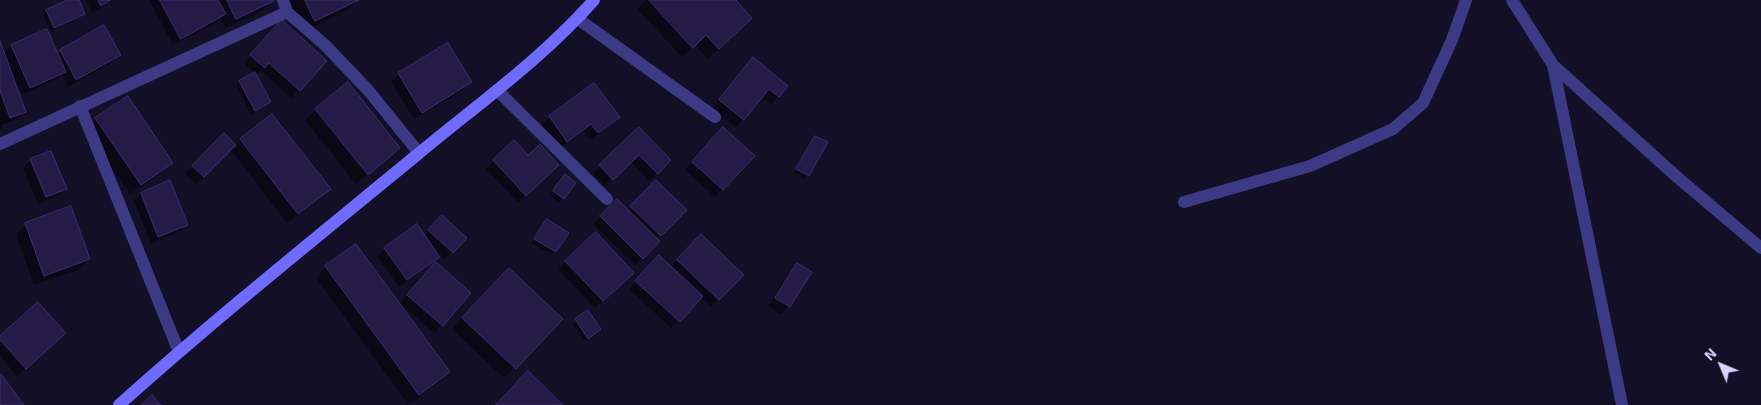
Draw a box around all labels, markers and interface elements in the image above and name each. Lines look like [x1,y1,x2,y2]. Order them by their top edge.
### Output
north arrow [1696,340,1746,390]
text: N [1700,344,1720,364]

